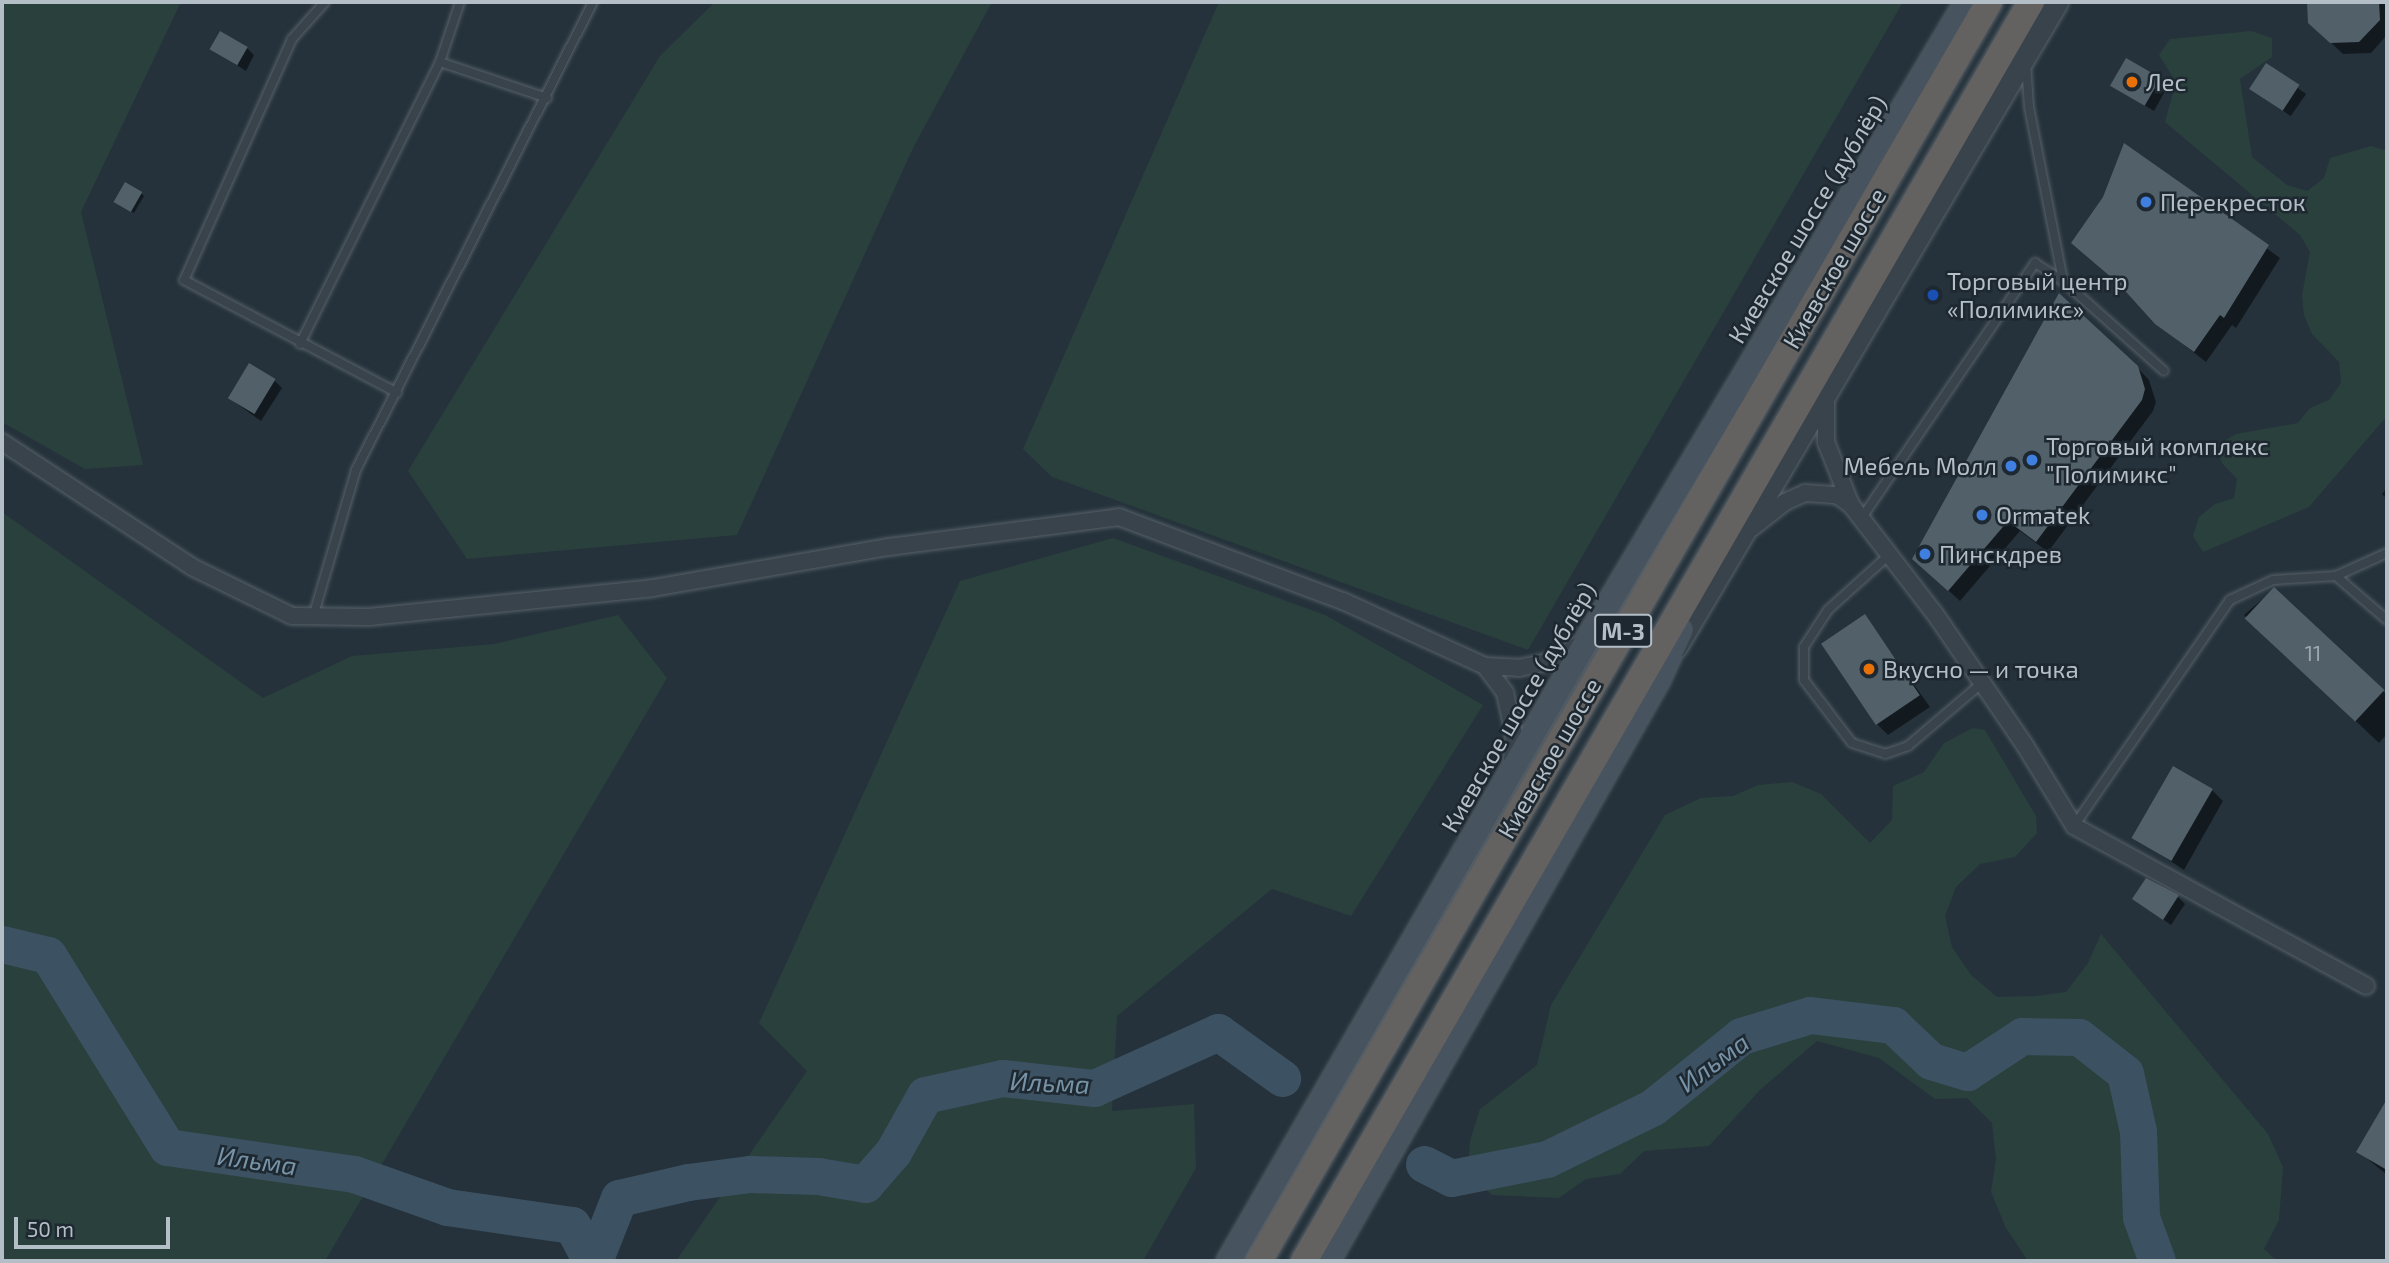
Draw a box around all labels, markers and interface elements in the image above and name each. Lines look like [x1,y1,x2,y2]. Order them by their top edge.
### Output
place label: Лес [2146,68,2186,96]
marker: Лес [2124,74,2140,90]
street label: Киевское шоссе (дублёр) [1722,90,1892,348]
street label: Киевское шоссе [1776,183,1892,353]
place label: Перекресток [2160,188,2306,216]
marker: Перекресток [2138,194,2154,210]
place label: Торговый центр «Полимикс» [1947,267,2127,323]
marker: Торговый центр «Полимикс» [1925,287,1941,303]
place label: Торговый комплекс "Полимикс" [2046,432,2269,488]
place label: Мебель Молл [1843,452,1997,480]
marker: Торговый комплекс "Полимикс" [2024,452,2040,468]
marker: Мебель Молл [2003,458,2019,474]
place label: Ormatek [1996,501,2090,529]
marker: Ormatek [1974,507,1990,523]
place label: Пинскдрев [1939,540,2062,568]
marker: Пинскдрев [1917,546,1933,562]
street label: Киевское шоссе (дублёр) [1435,577,1601,837]
road number: М-3 [1593,611,1653,650]
house number: 11 [2305,640,2321,666]
place label: Вкусно — и точка [1883,655,2079,683]
marker: Вкусно — и точка [1861,661,1877,677]
street label: Киевское шоссе [1491,673,1607,843]
water label: Ильма [1671,1026,1755,1098]
water label: Ильма [1009,1064,1091,1100]
water label: Ильма [215,1139,299,1181]
scale bar [18,1204,173,1248]
text: 50 m [27,1216,74,1241]

